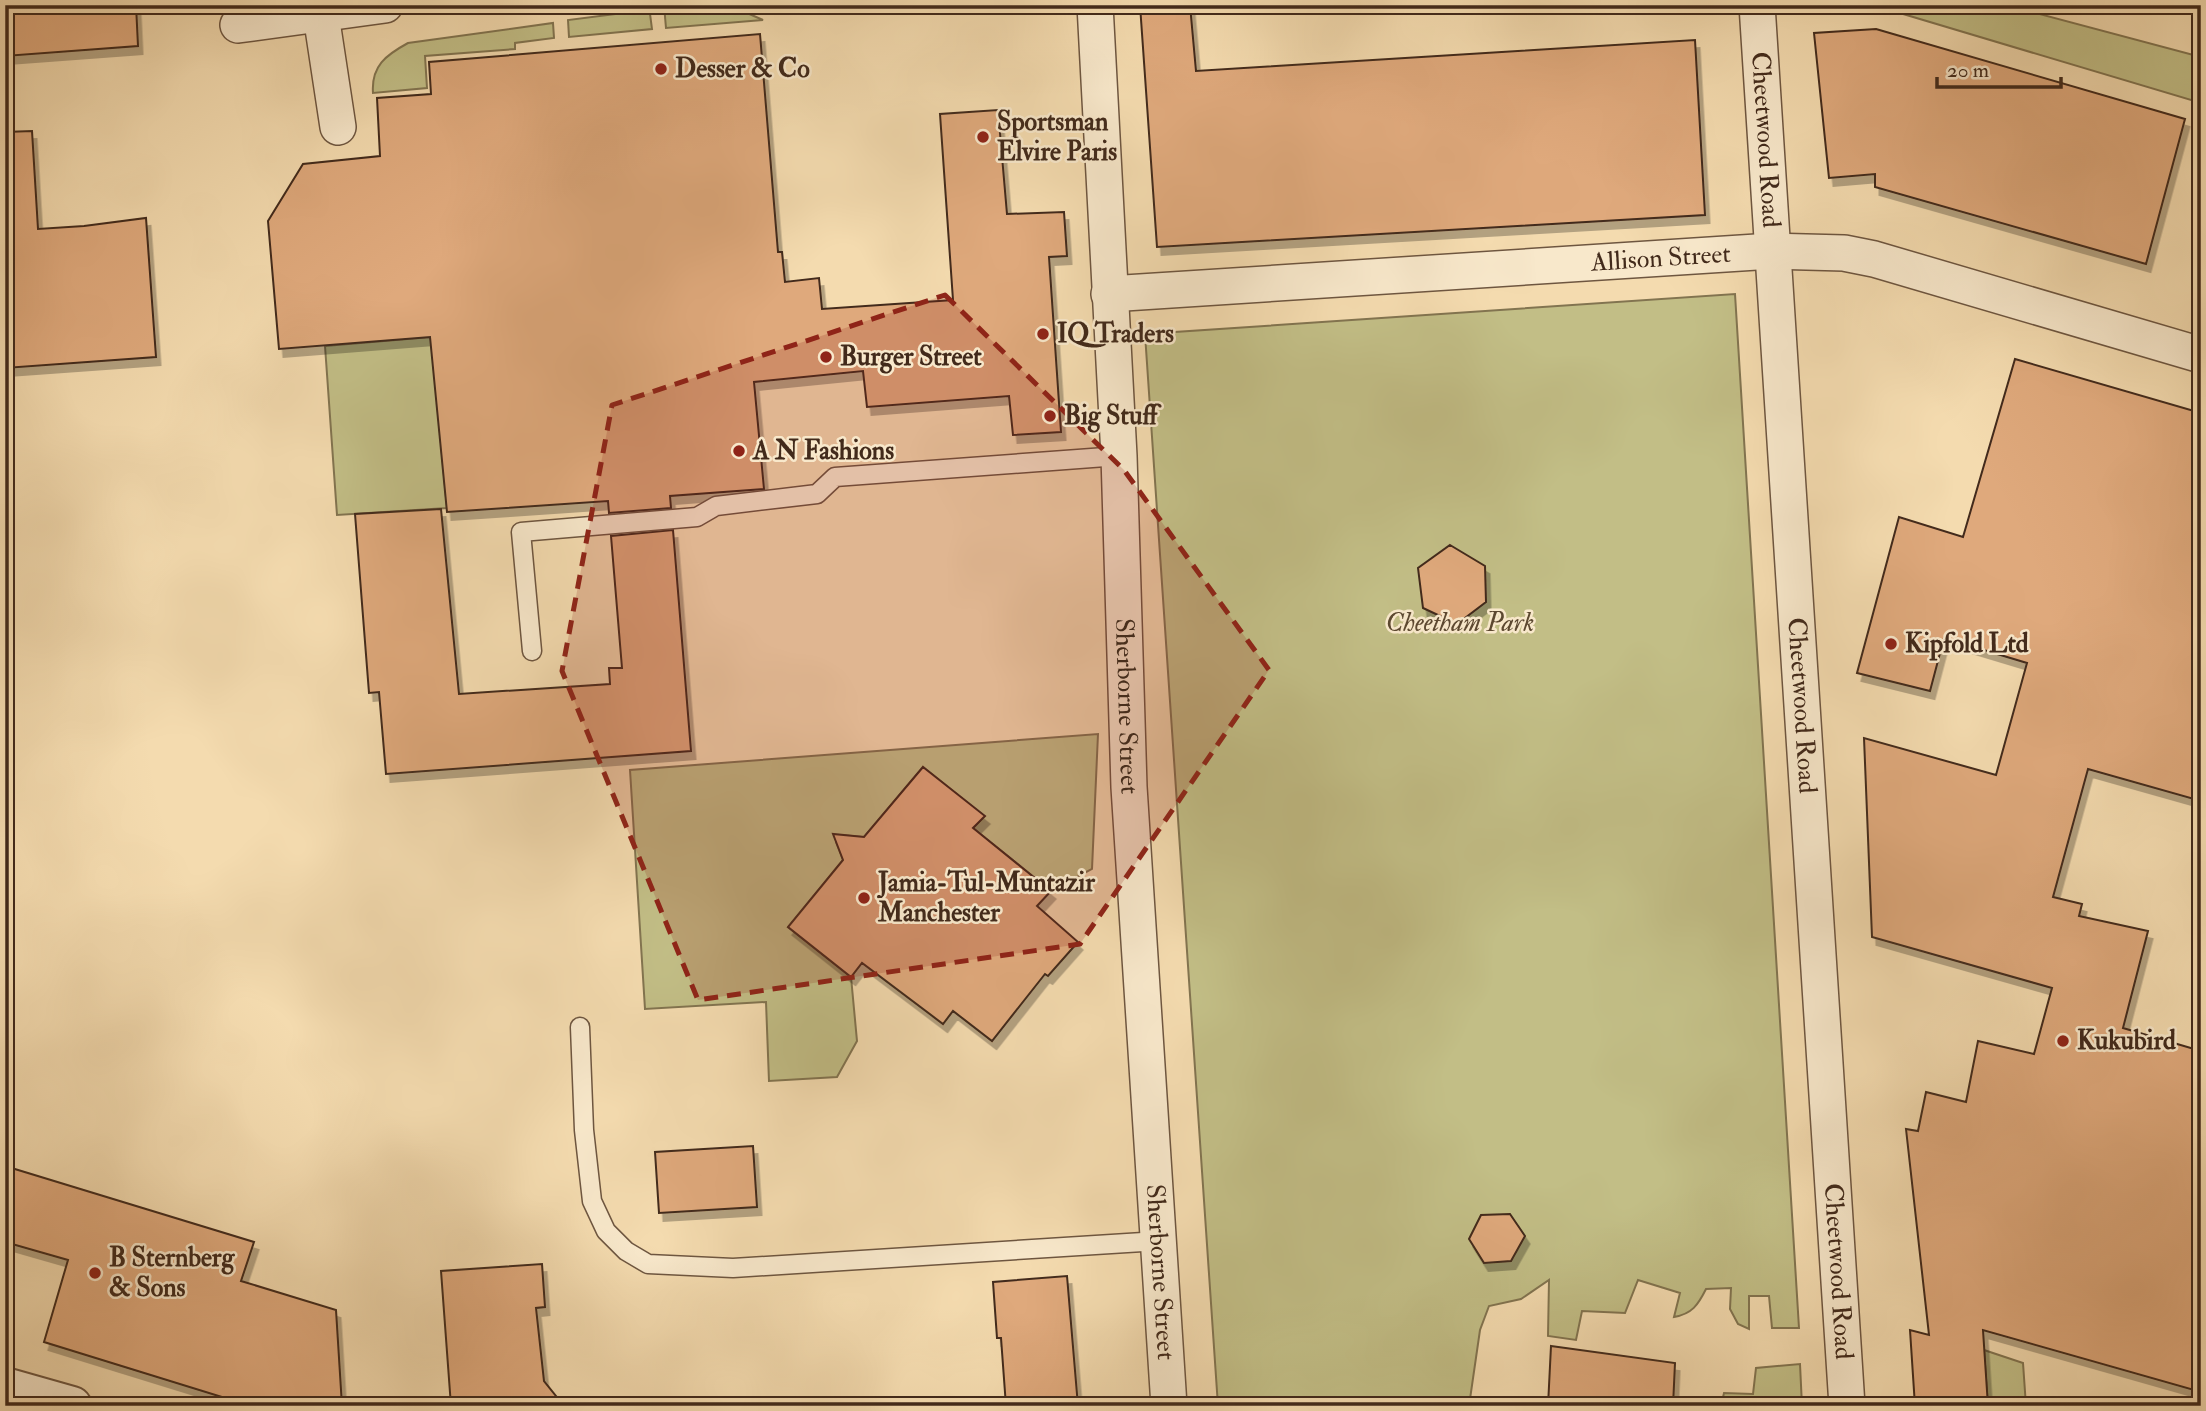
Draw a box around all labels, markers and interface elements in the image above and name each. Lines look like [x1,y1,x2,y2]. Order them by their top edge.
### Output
scale bar [1937,46,2061,90]
street label: Cheetwood Road [1744,51,1787,229]
place label: Desser & Co [675,53,810,85]
text: 20 m [1947,57,1989,84]
marker: Desser & Co [653,61,669,77]
place label: Sportsman Elvire Paris [997,106,1117,168]
marker: Sportsman Elvire Paris [975,129,991,145]
street label: Allison Street [1589,238,1732,279]
place label: IQ Traders [1057,318,1174,350]
marker: IQ Traders [1035,326,1051,342]
place label: Burger Street [840,341,982,374]
marker: Burger Street [818,349,834,365]
place label: Big Stuff [1064,400,1162,433]
marker: Big Stuff [1042,408,1058,424]
place label: A N Fashions [752,435,894,467]
marker: A N Fashions [731,443,747,459]
park label: Cheetham Park [1386,607,1534,639]
street label: Cheetwood Road [1780,616,1824,795]
street label: Sherborne Street [1108,618,1145,795]
place label: Kipfold Ltd [1905,628,2029,661]
marker: Kipfold Ltd [1883,636,1899,652]
place label: Jamia-Tul-Muntazir Manchester [876,867,1095,929]
marker: Jamia-Tul-Muntazir Manchester [856,890,872,906]
place label: Kukubird [2077,1025,2176,1057]
marker: Kukubird [2055,1033,2071,1049]
street label: Cheetwood Road [1817,1182,1860,1361]
street label: Sherborne Street [1139,1183,1182,1361]
place label: B Sternberg & Sons [109,1242,235,1304]
marker: B Sternberg & Sons [87,1265,103,1281]

